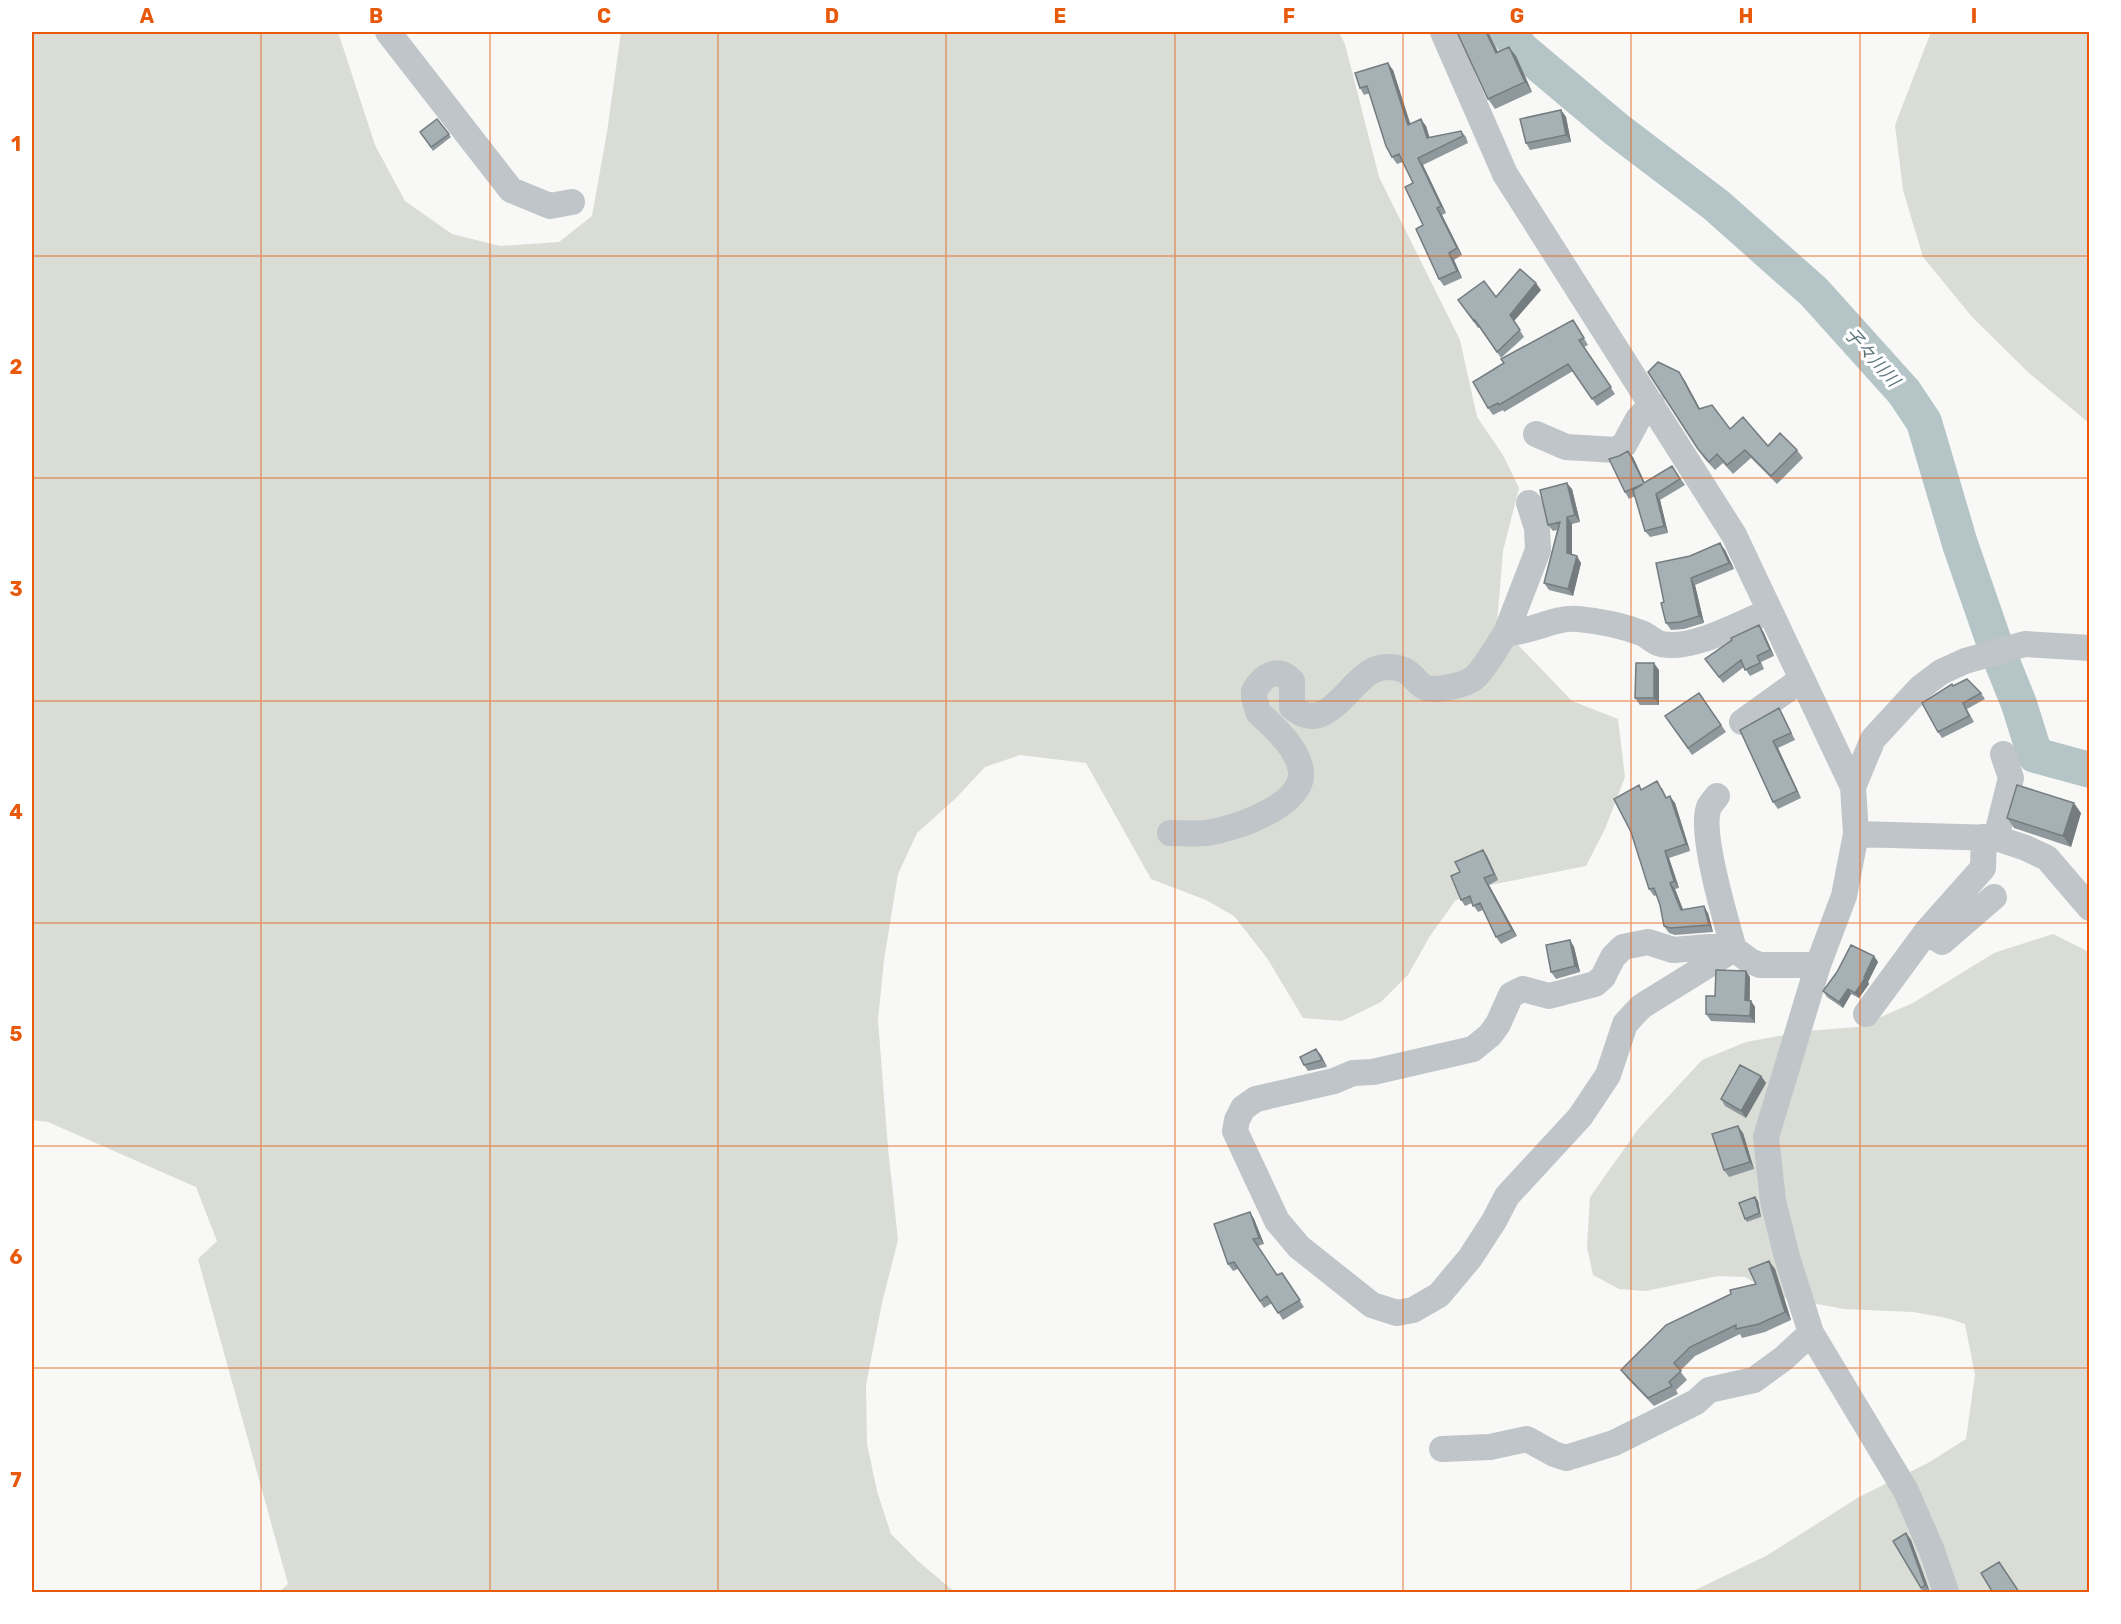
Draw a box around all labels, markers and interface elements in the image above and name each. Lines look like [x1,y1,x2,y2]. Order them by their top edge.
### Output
text: A [140,4,155,28]
text: B [369,4,383,28]
text: C [597,4,611,28]
text: D [825,4,839,28]
text: E [1054,4,1066,28]
text: F [1283,4,1295,28]
text: G [1510,4,1524,28]
text: H [1739,4,1753,28]
text: I [1971,4,1977,28]
text: 1 [11,132,21,156]
water label: 子々川川 [1840,323,1906,393]
text: 2 [10,355,23,379]
text: 3 [9,577,23,601]
text: 4 [9,800,23,824]
text: 5 [10,1022,23,1046]
text: 6 [9,1245,23,1269]
text: 7 [10,1468,22,1492]

